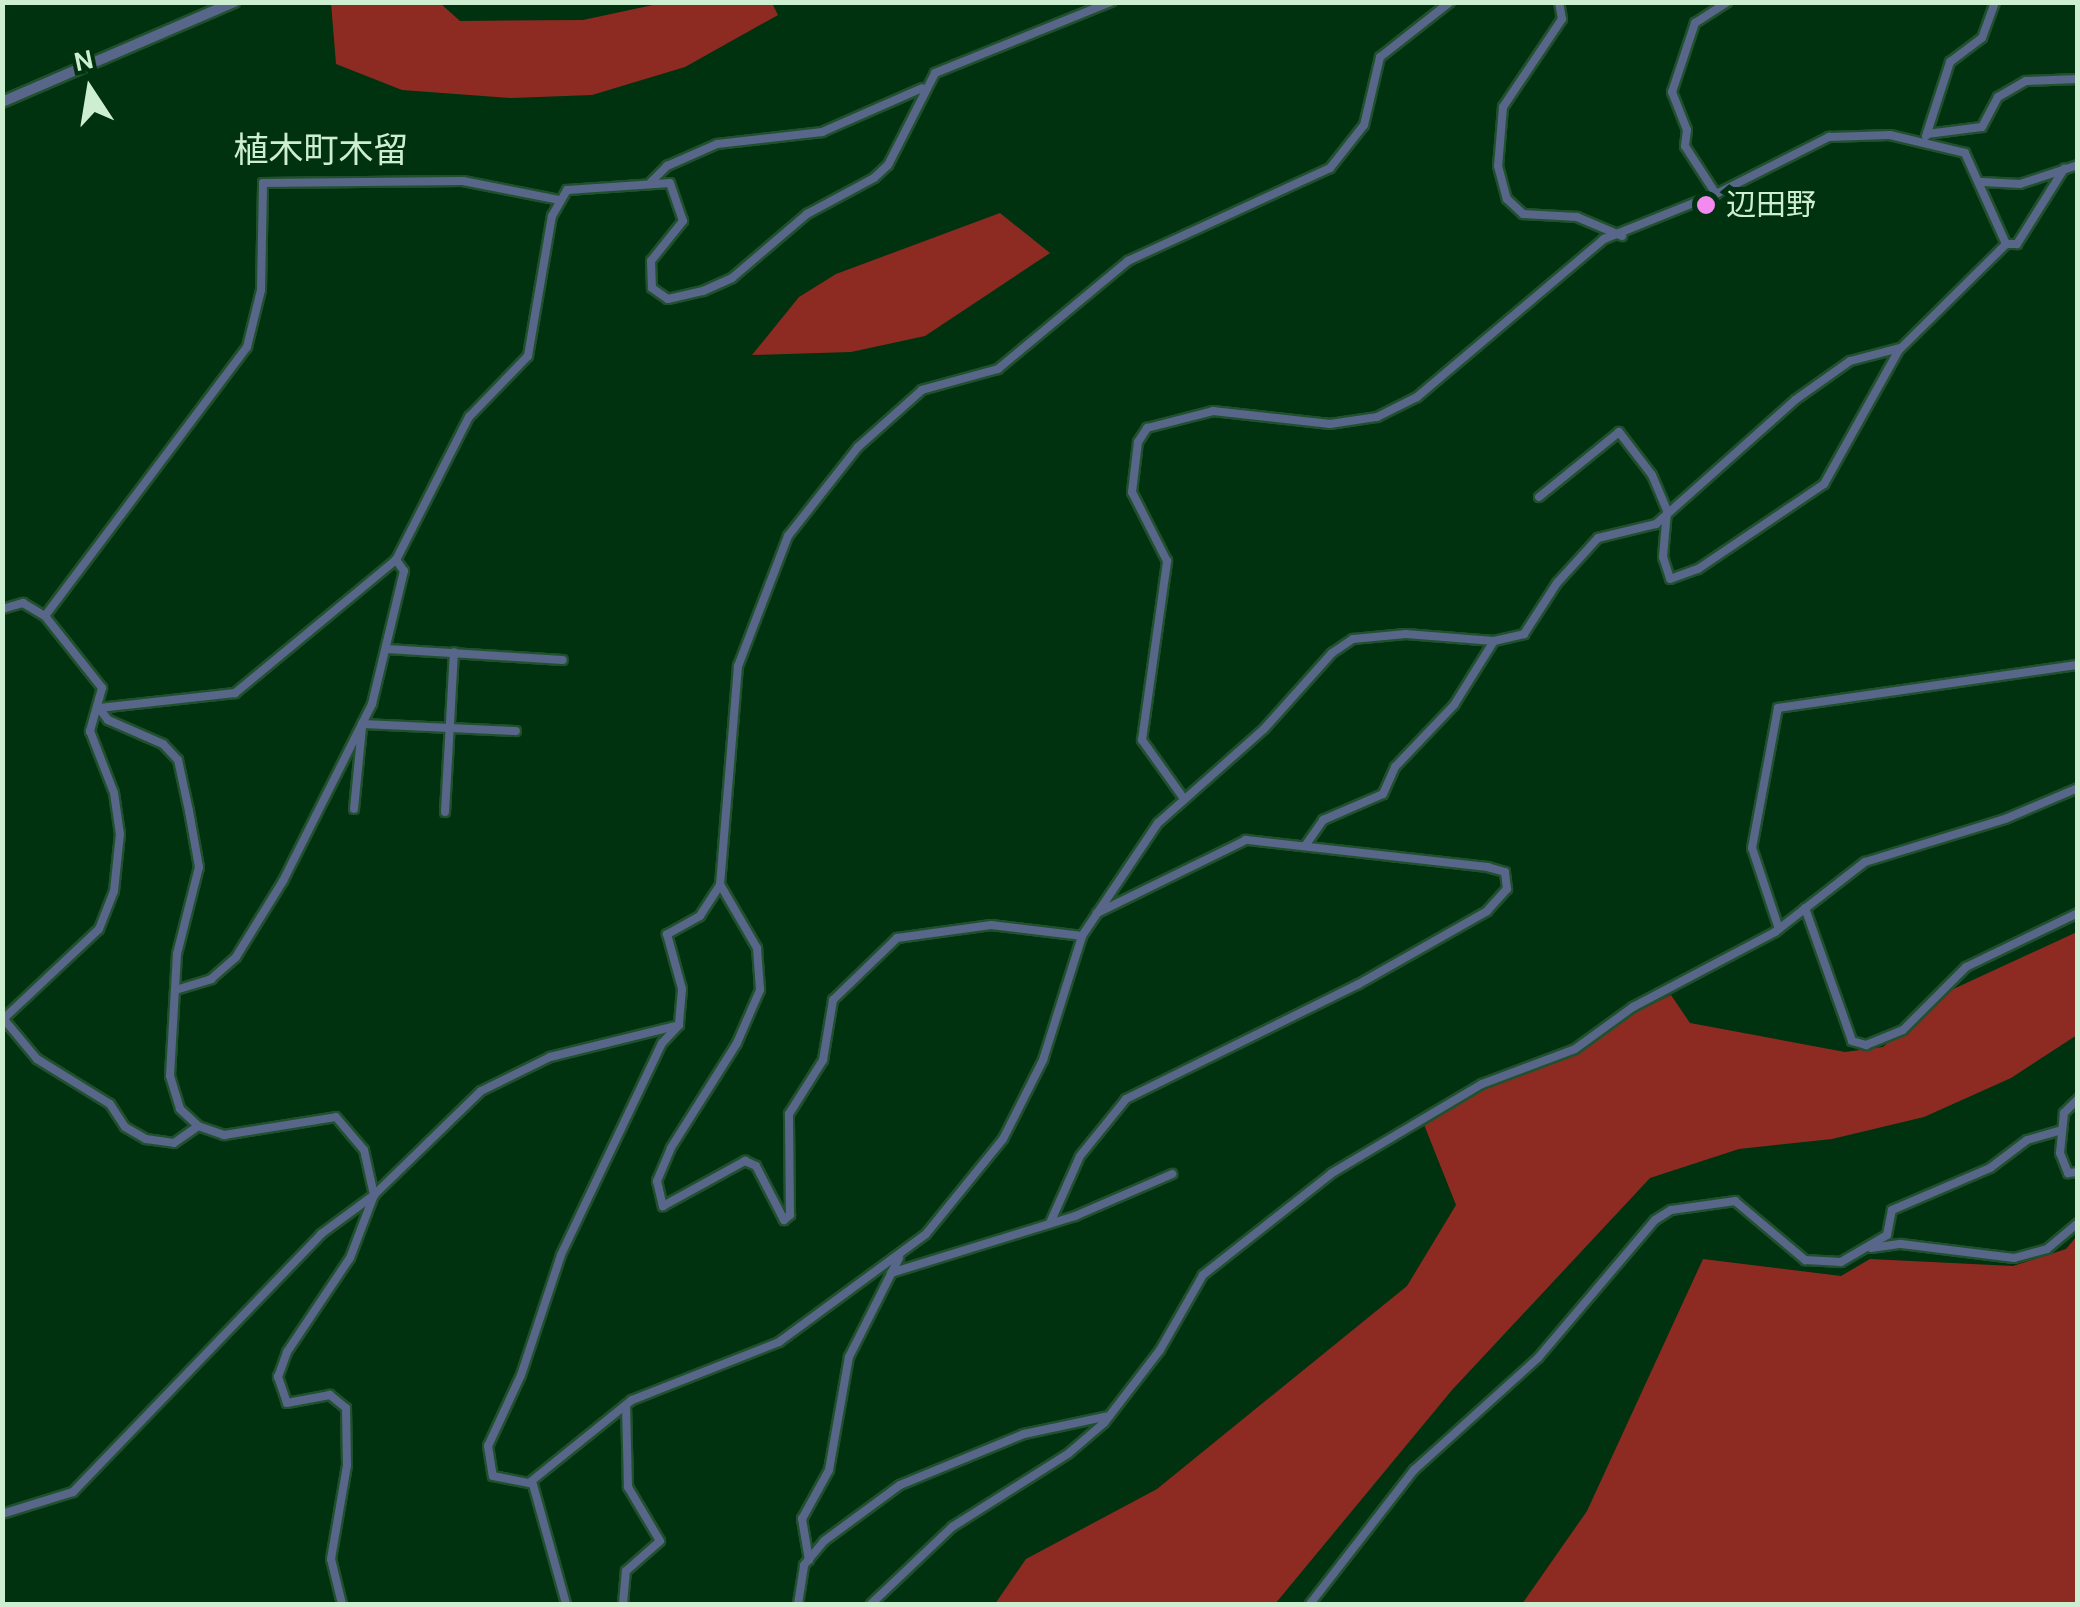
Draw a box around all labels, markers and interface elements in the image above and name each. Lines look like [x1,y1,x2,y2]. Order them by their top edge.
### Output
north arrow [40,40,140,140]
text: N [70,42,97,78]
district label: 植木町木留 [234,130,408,172]
place label: 辺田野 [1726,187,1816,223]
marker: 辺田野 [1695,194,1717,216]

